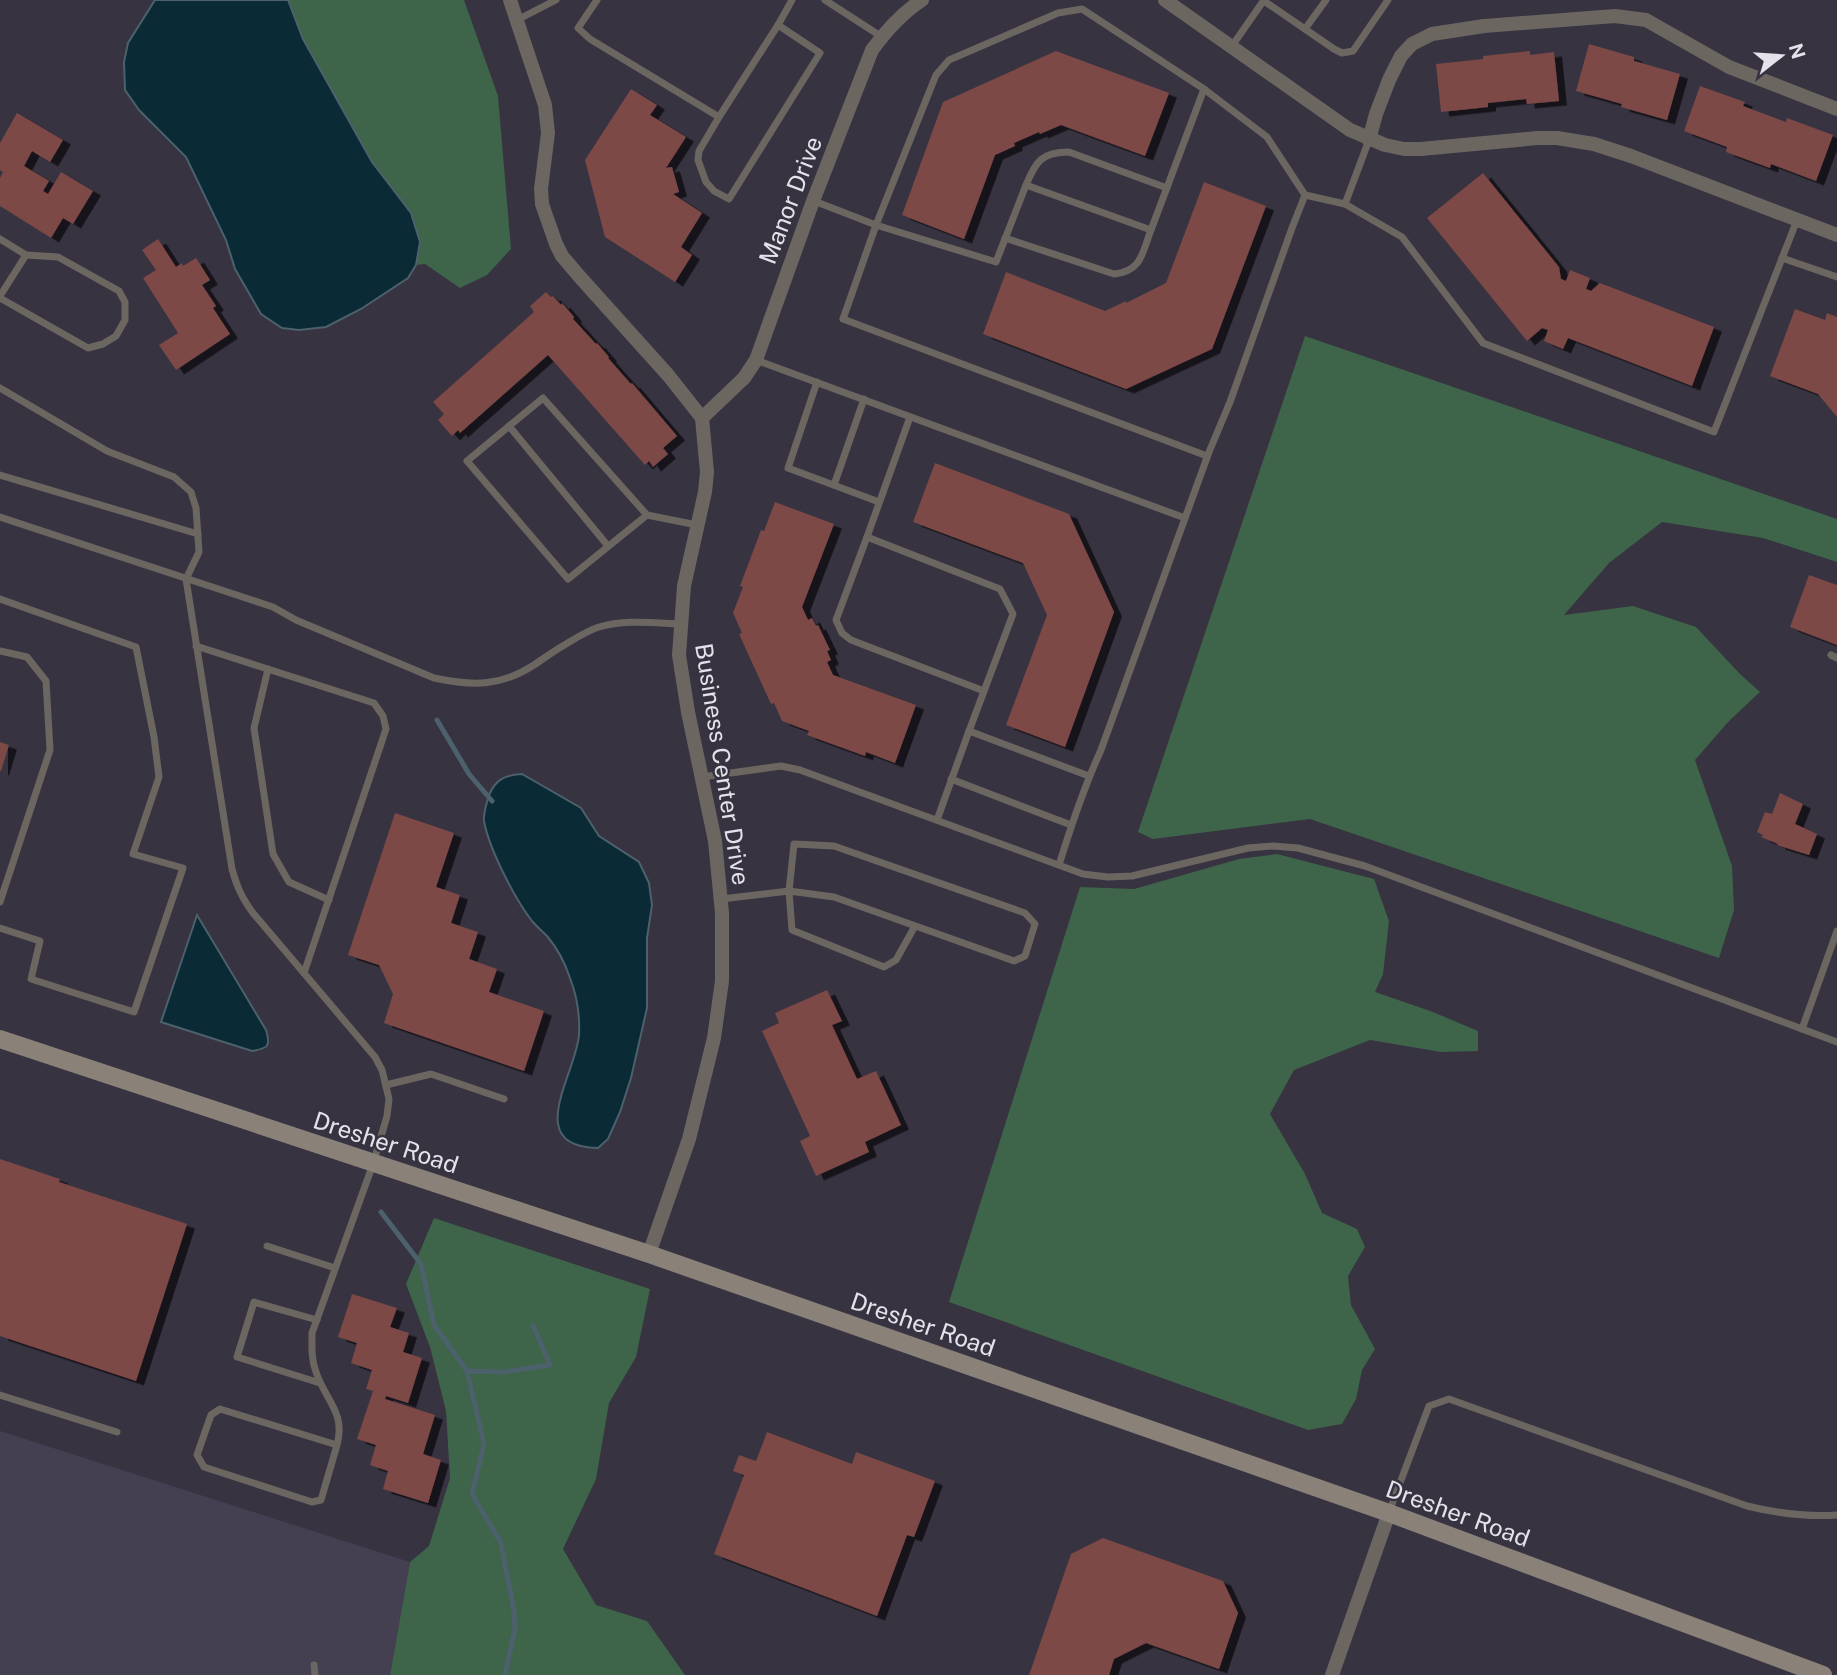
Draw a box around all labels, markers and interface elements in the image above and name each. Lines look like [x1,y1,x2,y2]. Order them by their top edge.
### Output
north arrow [1746,21,1816,91]
text: N [1785,41,1810,61]
street label: Manor Drive [753,132,827,268]
street label: Business Center Drive [690,641,756,887]
street label: Dresher Road [310,1105,462,1179]
street label: Dresher Road [847,1286,999,1362]
street label: Dresher Road [1382,1474,1534,1552]

